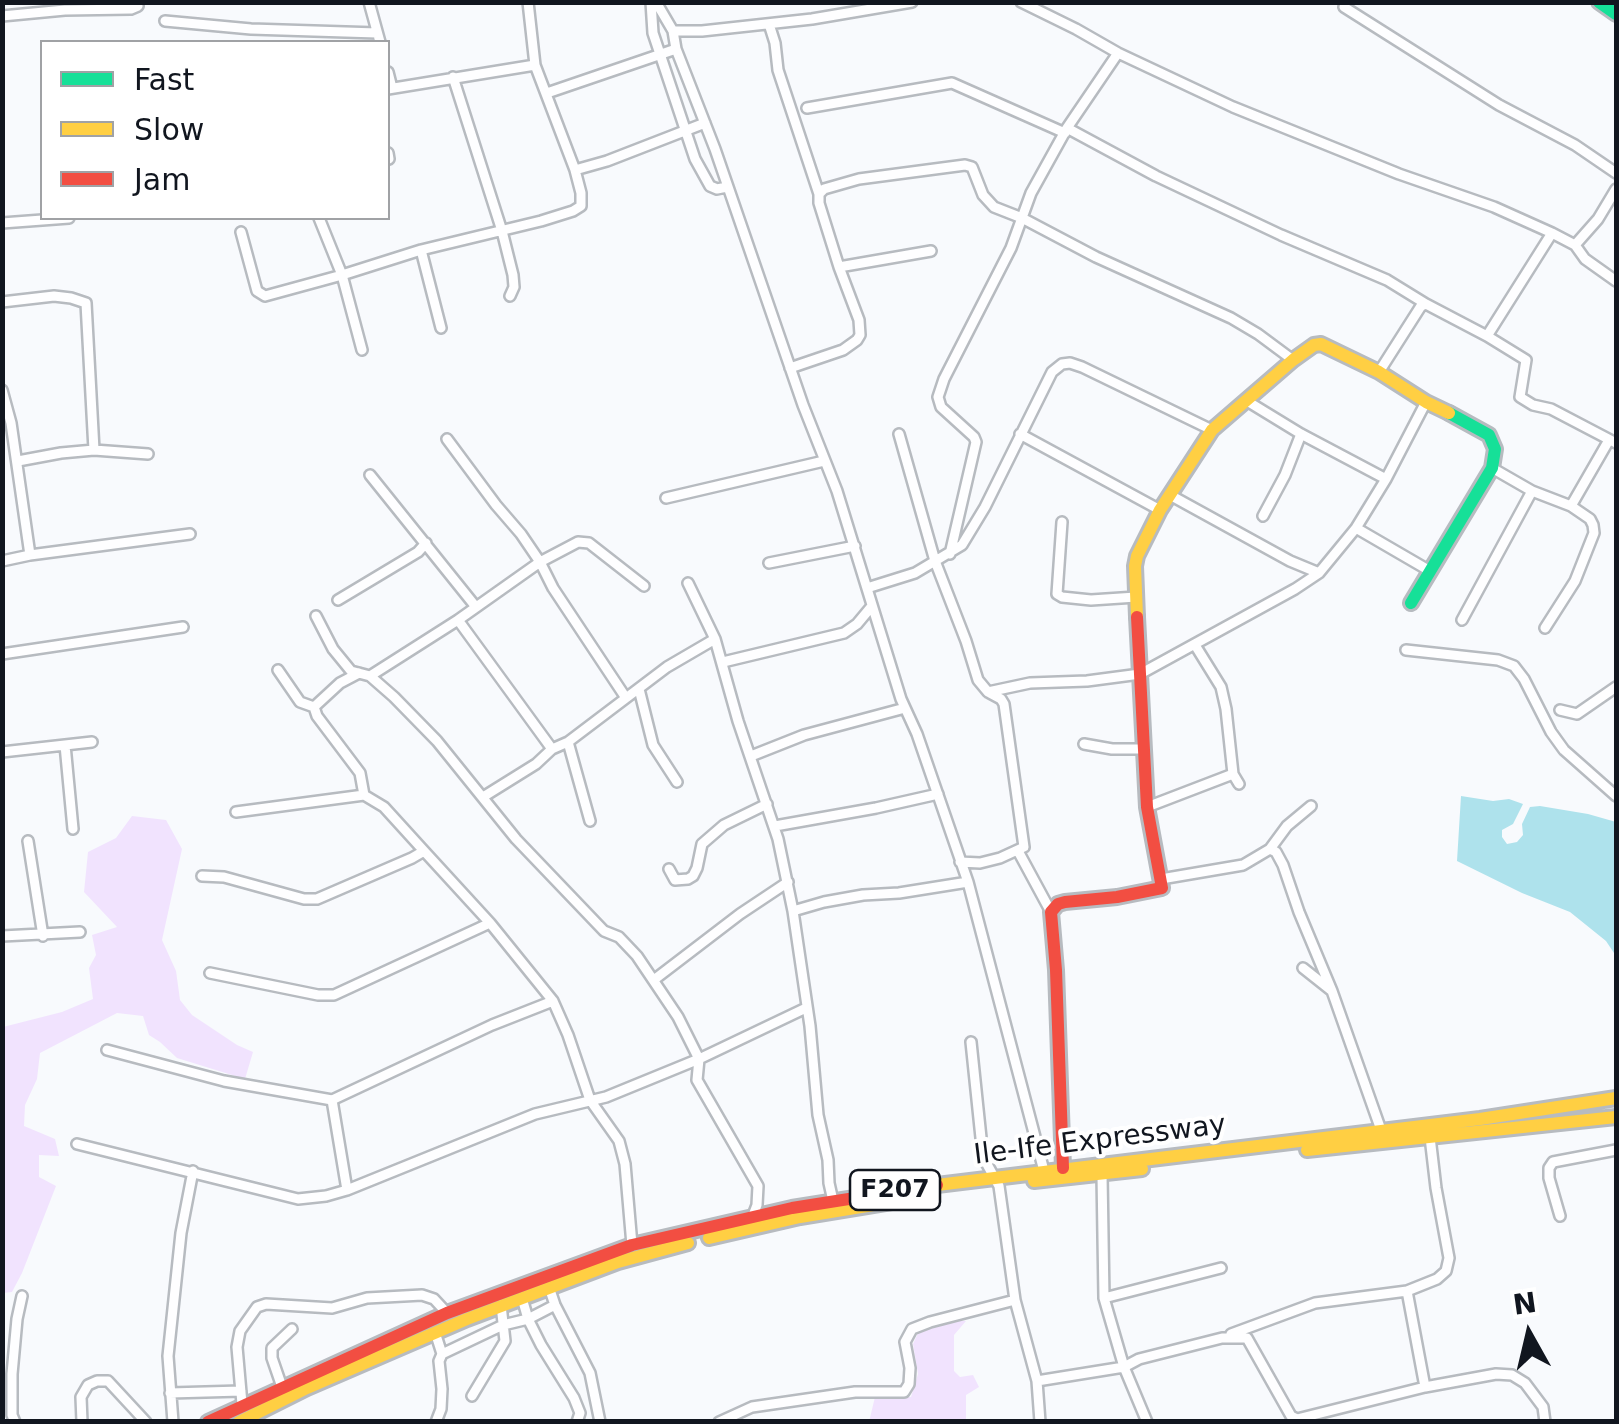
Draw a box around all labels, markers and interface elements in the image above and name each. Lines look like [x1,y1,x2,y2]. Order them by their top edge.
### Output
legend [40,40,390,220]
text: Fast [134,62,194,97]
text: Slow [134,112,204,147]
text: Jam [134,162,190,197]
street label: Ile-Ife Expressway [972,1109,1228,1173]
road number: F207 [850,1170,940,1210]
north arrow [1479,1284,1579,1384]
text: N [1511,1286,1539,1322]

